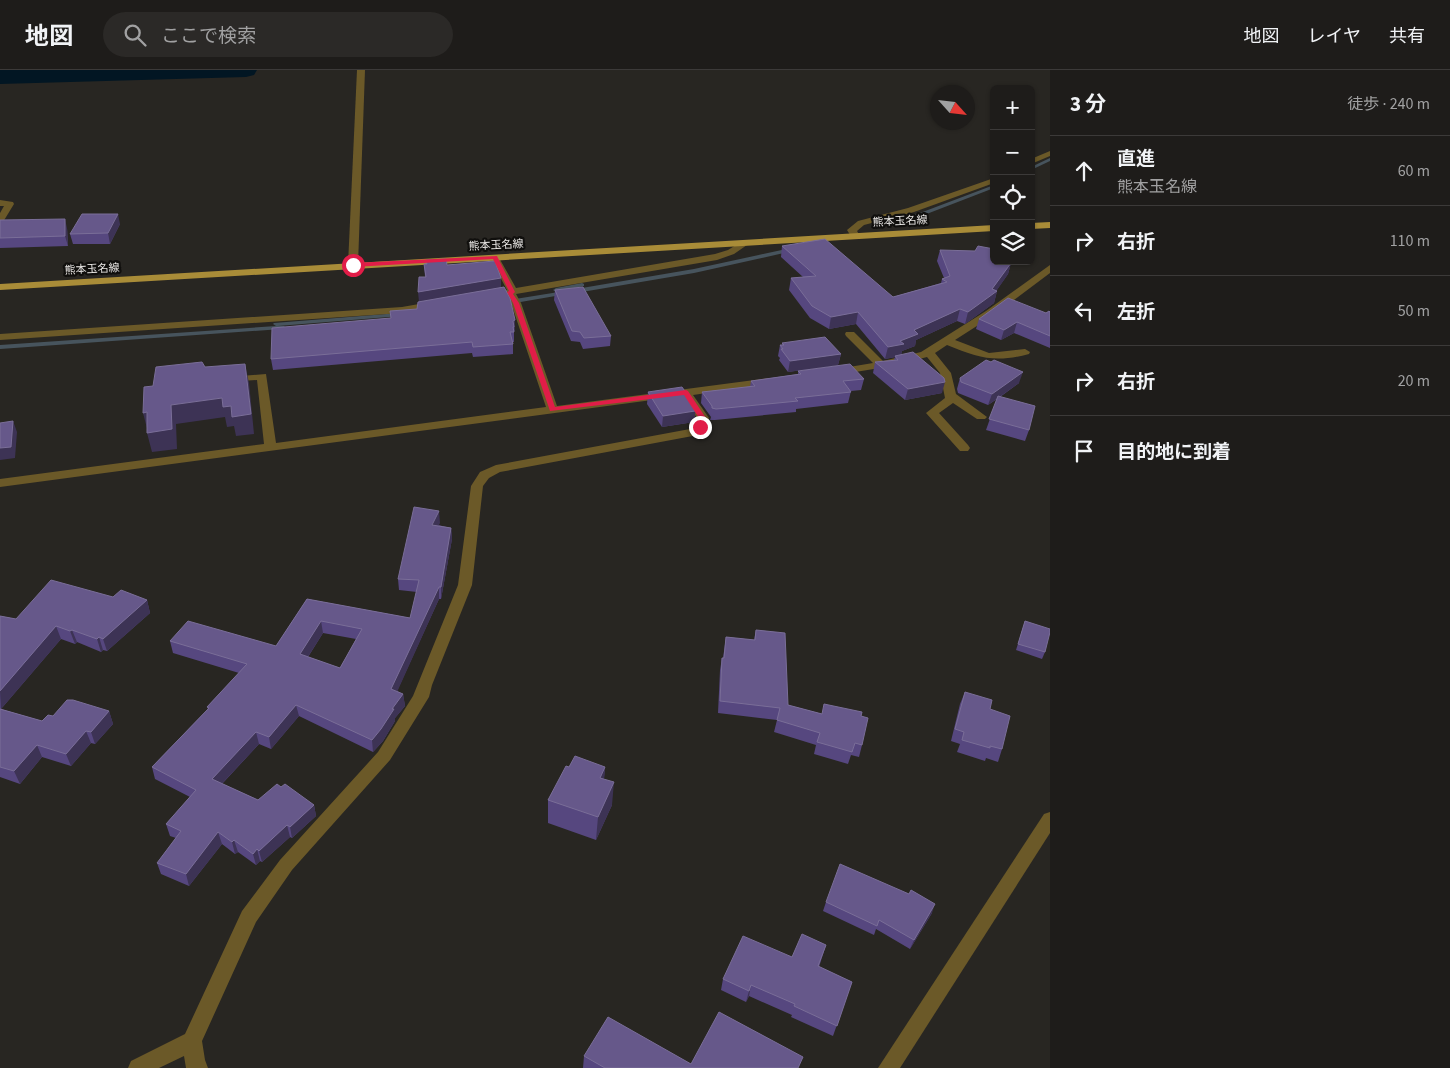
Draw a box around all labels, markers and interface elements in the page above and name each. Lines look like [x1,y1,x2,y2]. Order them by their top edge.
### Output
search box [103,12,453,57]
text: 地図 [25,19,73,54]
icon: search [121,21,149,49]
text: ここで検索 [161,23,256,50]
text: 地図 [1244,24,1280,49]
text: レイヤ [1308,24,1361,49]
text: 共有 [1389,24,1425,49]
north arrow [930,85,975,130]
map controls [990,85,1035,265]
button: + [990,85,1035,130]
text: 3 分 [1070,89,1106,119]
text: 徒歩 · 240 m [1347,93,1430,115]
button: − [990,130,1035,175]
text: 直進 [1117,146,1155,173]
icon: ahead [1070,157,1098,185]
text: 60 m [1398,160,1430,182]
button: locate [990,175,1035,220]
text: 熊本玉名線 [1117,176,1197,198]
street label: 熊本玉名線 [872,212,928,230]
button: layers [990,220,1035,265]
icon: right [1070,227,1098,255]
text: 右折 [1117,229,1155,256]
text: 110 m [1390,230,1430,252]
street label: 熊本玉名線 [468,236,524,254]
route start [342,254,365,277]
street label: 熊本玉名線 [64,260,120,278]
icon: left [1070,297,1098,325]
text: 左折 [1117,299,1155,326]
text: 50 m [1398,300,1430,322]
icon: right [1070,367,1098,395]
text: 右折 [1117,369,1155,396]
text: 20 m [1398,370,1430,392]
route end [689,416,712,439]
icon: arrive [1070,437,1098,465]
text: 目的地に到着 [1117,439,1231,466]

